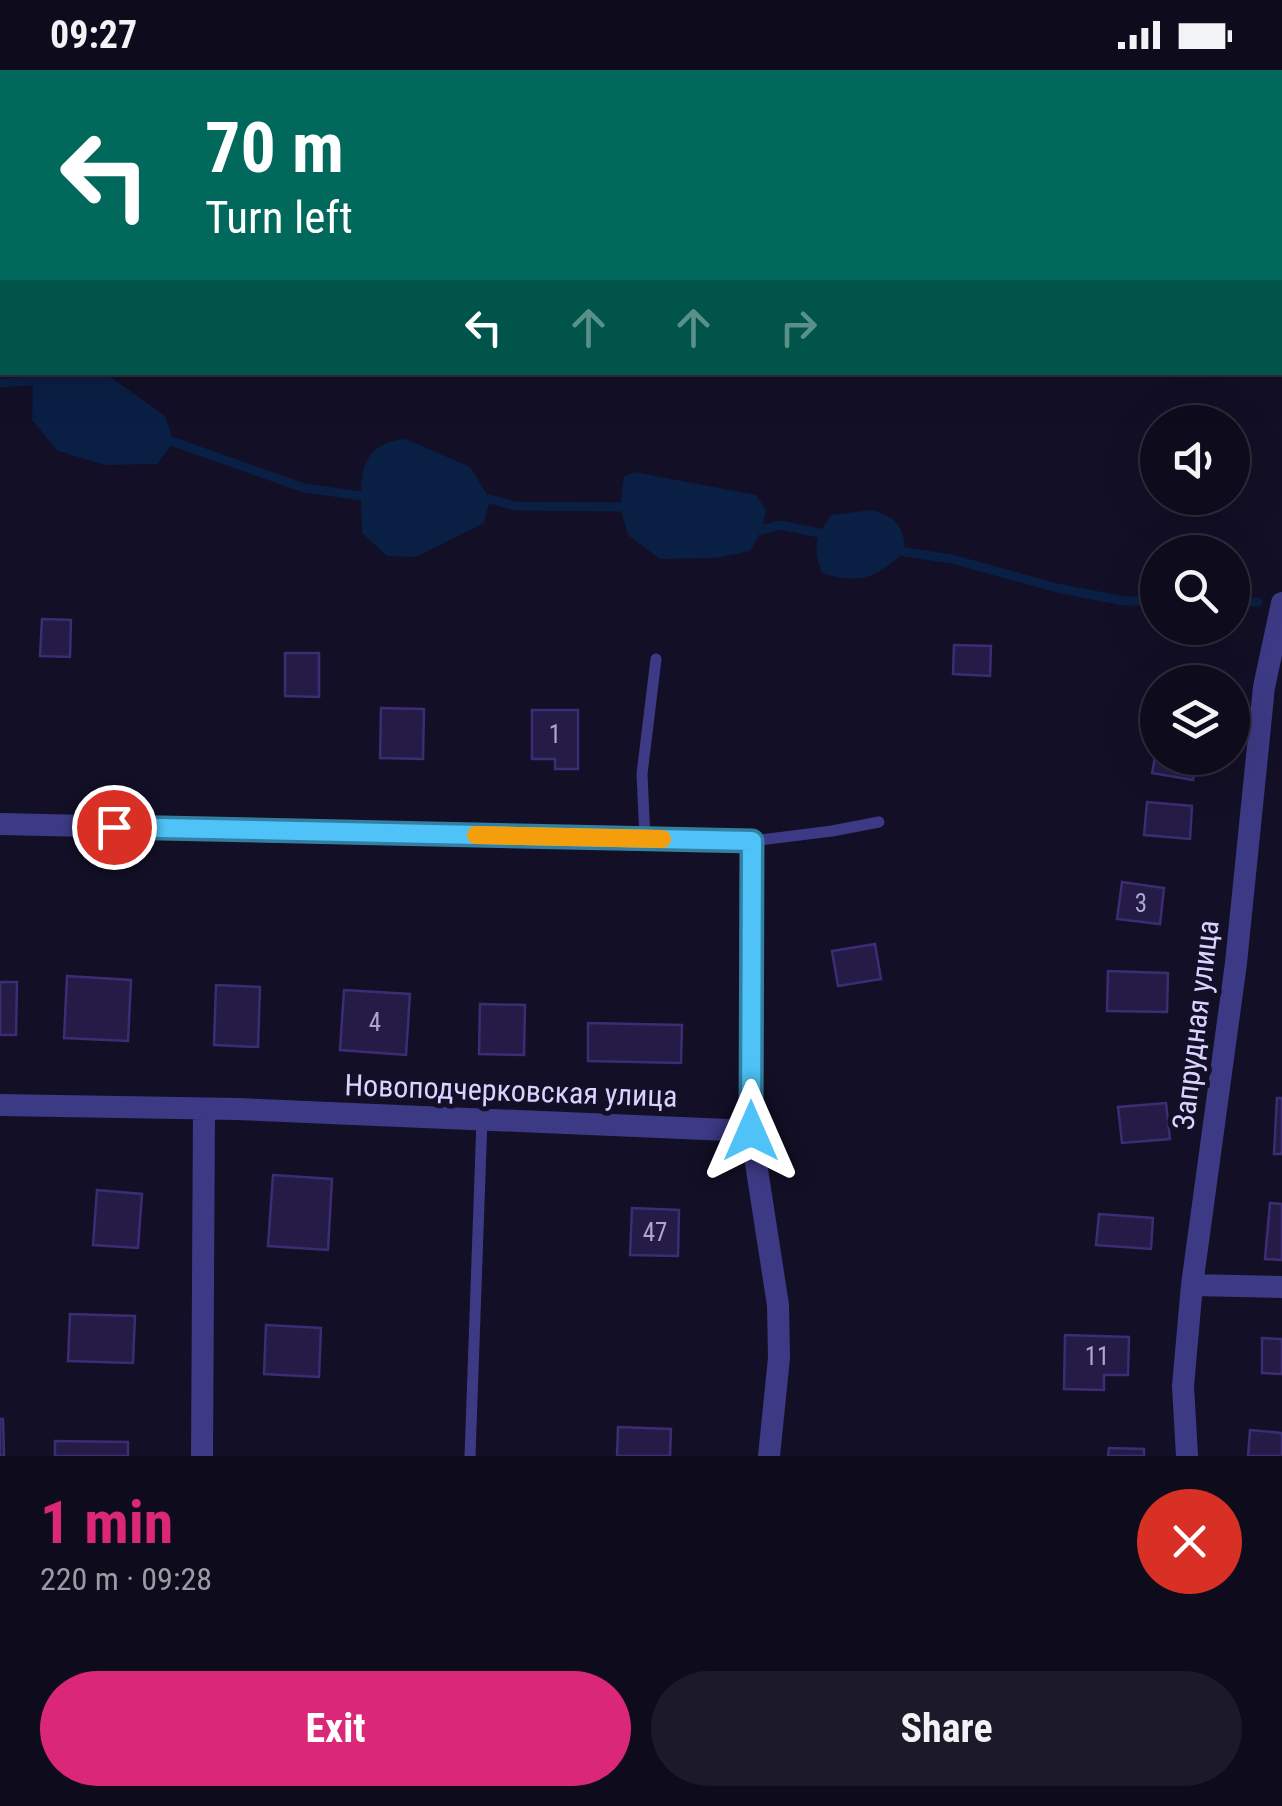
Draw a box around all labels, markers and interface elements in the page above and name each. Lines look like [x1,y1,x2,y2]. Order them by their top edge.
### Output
text: 09:27 [50,13,137,57]
text: 70 m [205,107,344,189]
icon: left [40,110,170,240]
text: Turn left [205,191,353,244]
icon: left [456,300,511,355]
icon: ahead [561,300,616,355]
icon: ahead [666,300,721,355]
icon: right [771,300,826,355]
map controls [1140,405,1250,775]
button: sound [1140,405,1250,515]
button: search [1140,535,1250,645]
button: layers [1140,665,1250,775]
house number: 1 [549,720,561,749]
pin [72,785,157,870]
icon: arrive [87,800,142,855]
house number: 3 [1135,889,1147,918]
street label: Запрудная улица [1165,918,1226,1132]
house number: 4 [369,1008,381,1037]
street label: Новоподчерковская улица [344,1067,678,1114]
position arrow [699,1079,803,1183]
house number: 47 [643,1218,667,1247]
house number: 11 [1085,1342,1109,1371]
text: 1 min [40,1487,173,1558]
button: close [1137,1489,1242,1594]
text: 220 m · 09:28 [40,1560,212,1598]
button: Exit [40,1671,631,1786]
button: Share [651,1671,1242,1786]

